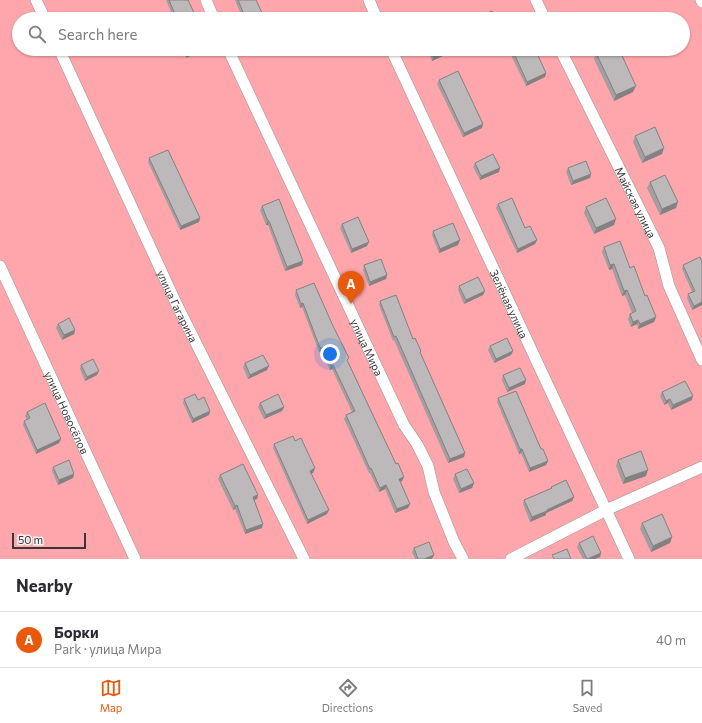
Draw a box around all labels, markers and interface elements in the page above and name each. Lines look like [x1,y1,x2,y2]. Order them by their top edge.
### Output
search box [12,12,690,56]
icon: search [26,23,48,45]
text: Search here [58,25,137,43]
street label: Майская улица [613,164,659,240]
street label: Зелёная улица [488,267,531,340]
street label: улица Гагарина [155,268,201,344]
pin: A [338,271,364,304]
street label: улица Мира [349,316,386,377]
your location [320,344,340,364]
street label: улица Новосёлов [43,369,92,456]
scale bar [12,531,86,550]
text: 50 m [18,533,43,546]
text: Nearby [16,575,73,596]
text: Борки [54,623,99,641]
text: A [24,632,34,648]
text: 40 m [656,632,686,648]
text: Park · улица Мира [54,641,162,657]
tab: Map [100,677,122,714]
tab: Directions [322,677,373,714]
tab: Saved [573,677,602,714]

